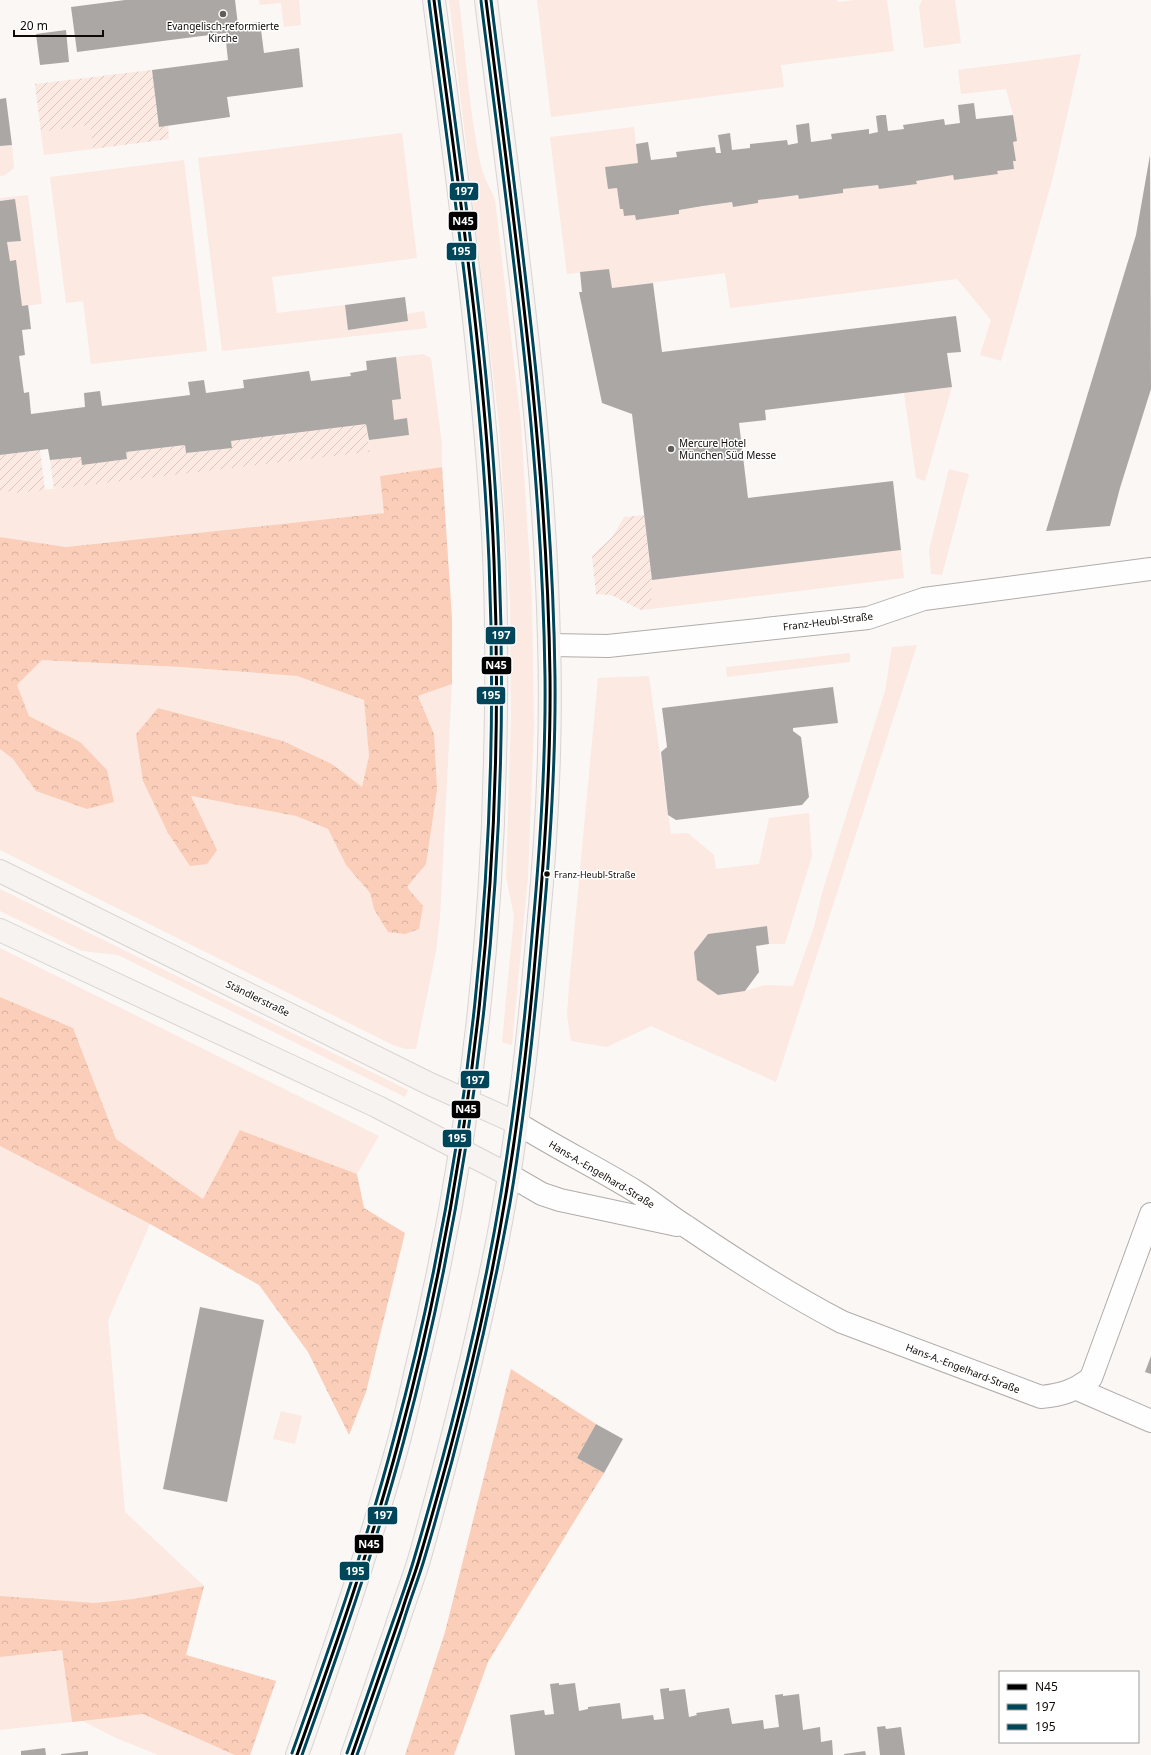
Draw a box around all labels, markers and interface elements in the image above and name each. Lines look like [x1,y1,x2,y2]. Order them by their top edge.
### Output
marker: Evangelisch-reformierte Kirche [218,9,228,19]
scale bar [14,12,103,38]
text: 20 m [20,17,48,34]
place label: Evangelisch-reformierte Kirche [167,19,280,45]
line badge: 197 [449,182,479,201]
text: 197 [455,183,473,198]
line badge: N45 [448,211,478,231]
text: N45 [452,213,474,228]
line badge: 195 [446,242,477,261]
text: 195 [452,243,470,258]
place label: Mercure Hotel München Süd Messe [679,436,777,462]
marker: Mercure Hotel München Süd Messe [666,444,676,454]
street label: Franz-Heubl-Straße [782,608,874,633]
line badge: 197 [485,626,516,645]
text: 197 [492,627,510,642]
line badge: N45 [481,656,512,675]
text: N45 [485,657,507,672]
line badge: 195 [476,686,506,705]
text: 195 [482,687,500,702]
place label: Franz-Heubl-Straße [554,868,636,881]
marker: Franz-Heubl-Straße [542,869,552,879]
street label: Ständlerstraße [224,977,293,1020]
line badge: 197 [460,1070,490,1089]
text: 197 [466,1072,484,1087]
line badge: N45 [451,1100,481,1119]
text: N45 [455,1101,477,1116]
line badge: 195 [442,1129,472,1148]
text: 195 [448,1130,466,1145]
street label: Hans-A.-Engelhard-Straße [546,1137,658,1211]
street label: Hans-A.-Engelhard-Straße [904,1340,1022,1396]
line badge: 197 [367,1506,398,1525]
text: 197 [374,1507,392,1522]
line badge: N45 [354,1534,384,1554]
text: N45 [358,1536,380,1551]
line badge: 195 [339,1561,370,1581]
text: 195 [346,1563,364,1578]
legend [999,1671,1139,1743]
text: N45 [1035,1678,1058,1695]
text: 197 [1035,1698,1056,1715]
text: 195 [1035,1718,1056,1735]

